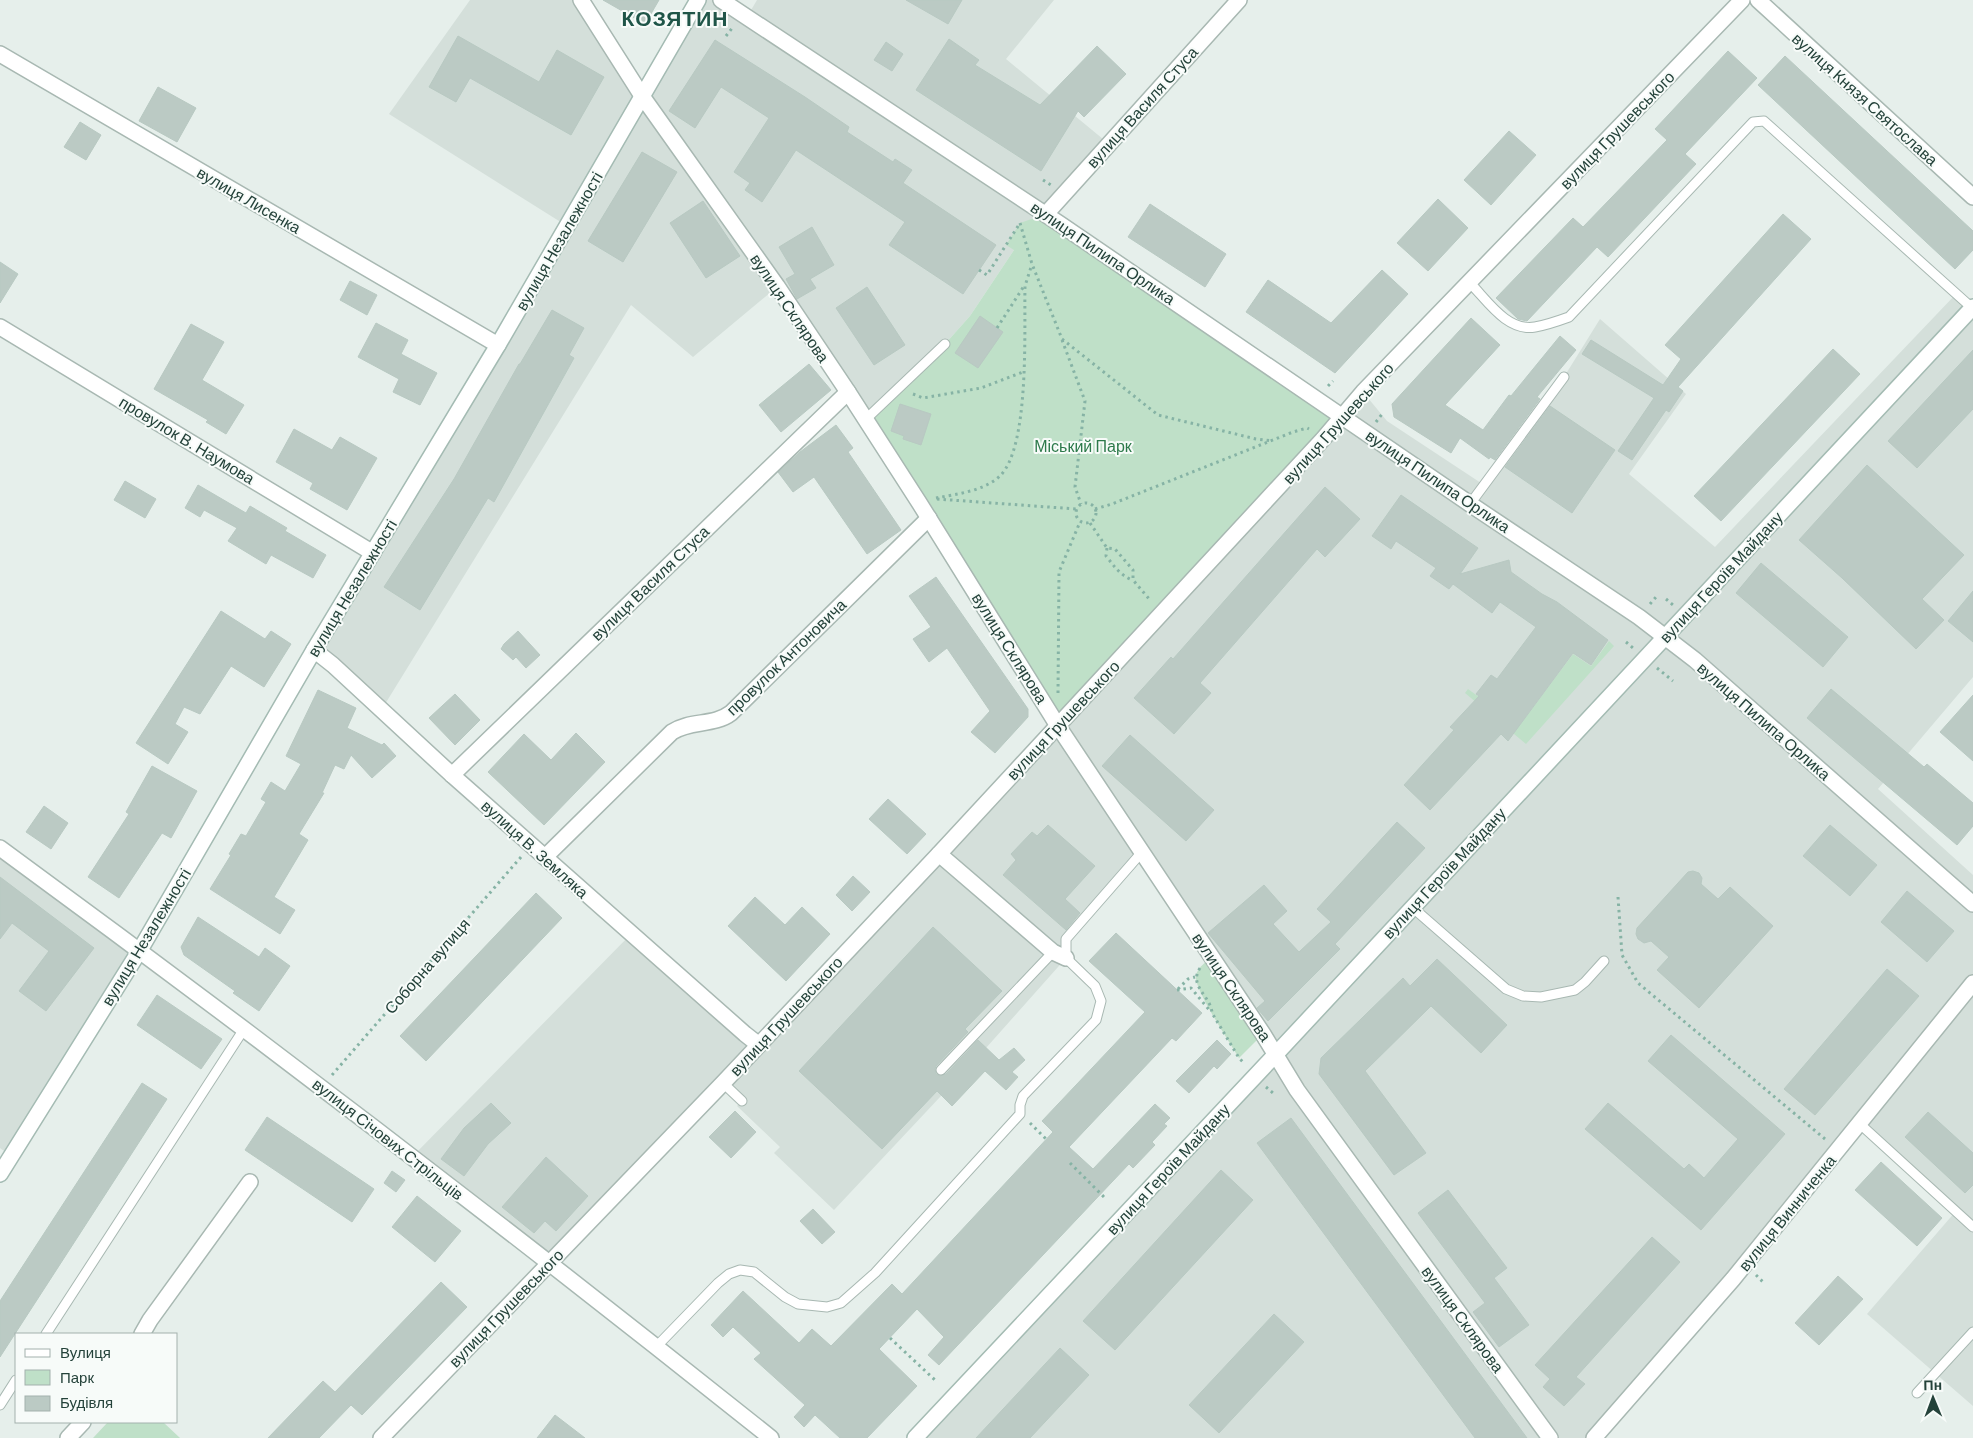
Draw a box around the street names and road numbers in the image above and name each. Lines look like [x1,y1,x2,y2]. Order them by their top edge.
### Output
street label: вулиця Князя Святослава [1789,28,1942,169]
street label: вулиця Василя Стуса [1082,42,1201,171]
street label: вулиця Грушевського [1555,67,1678,193]
street label: вулиця Лисенка [194,162,305,237]
street label: вулиця Незалежності [511,168,606,313]
street label: вулиця Пилипа Орлика [1028,197,1179,308]
street label: вулиця Склярова [747,250,834,366]
street label: вулиця Грушевського [1278,358,1397,487]
street label: провулок В. Наумова [116,392,258,488]
street label: вулиця Пилипа Орлика [1363,425,1514,536]
street label: вулиця Героїв Майдану [1655,507,1786,646]
street label: вулиця Незалежності [303,516,400,660]
street label: вулиця Василя Стуса [587,521,713,644]
street label: вулиця Склярова [969,589,1052,707]
street label: провулок Антоновича [722,595,849,719]
street label: вулиця Грушевського [1002,656,1123,783]
street label: вулиця Пилипа Орлика [1694,658,1835,784]
street label: вулиця В. Земляка [478,796,593,902]
street label: вулиця Героїв Майдану [1378,803,1509,942]
street label: вулиця Незалежності [97,865,194,1009]
street label: Соборна вулиця [380,914,473,1017]
street label: вулиця Склярова [1189,929,1276,1045]
street label: вулиця Грушевського [725,952,846,1079]
street label: вулиця Січових Стрільців [309,1074,468,1203]
street label: вулиця Героїв Майдану [1102,1099,1233,1238]
street label: вулиця Винниченка [1734,1151,1839,1274]
street label: вулиця Грушевського [444,1245,567,1371]
street label: вулиця Склярова [1418,1262,1508,1376]

